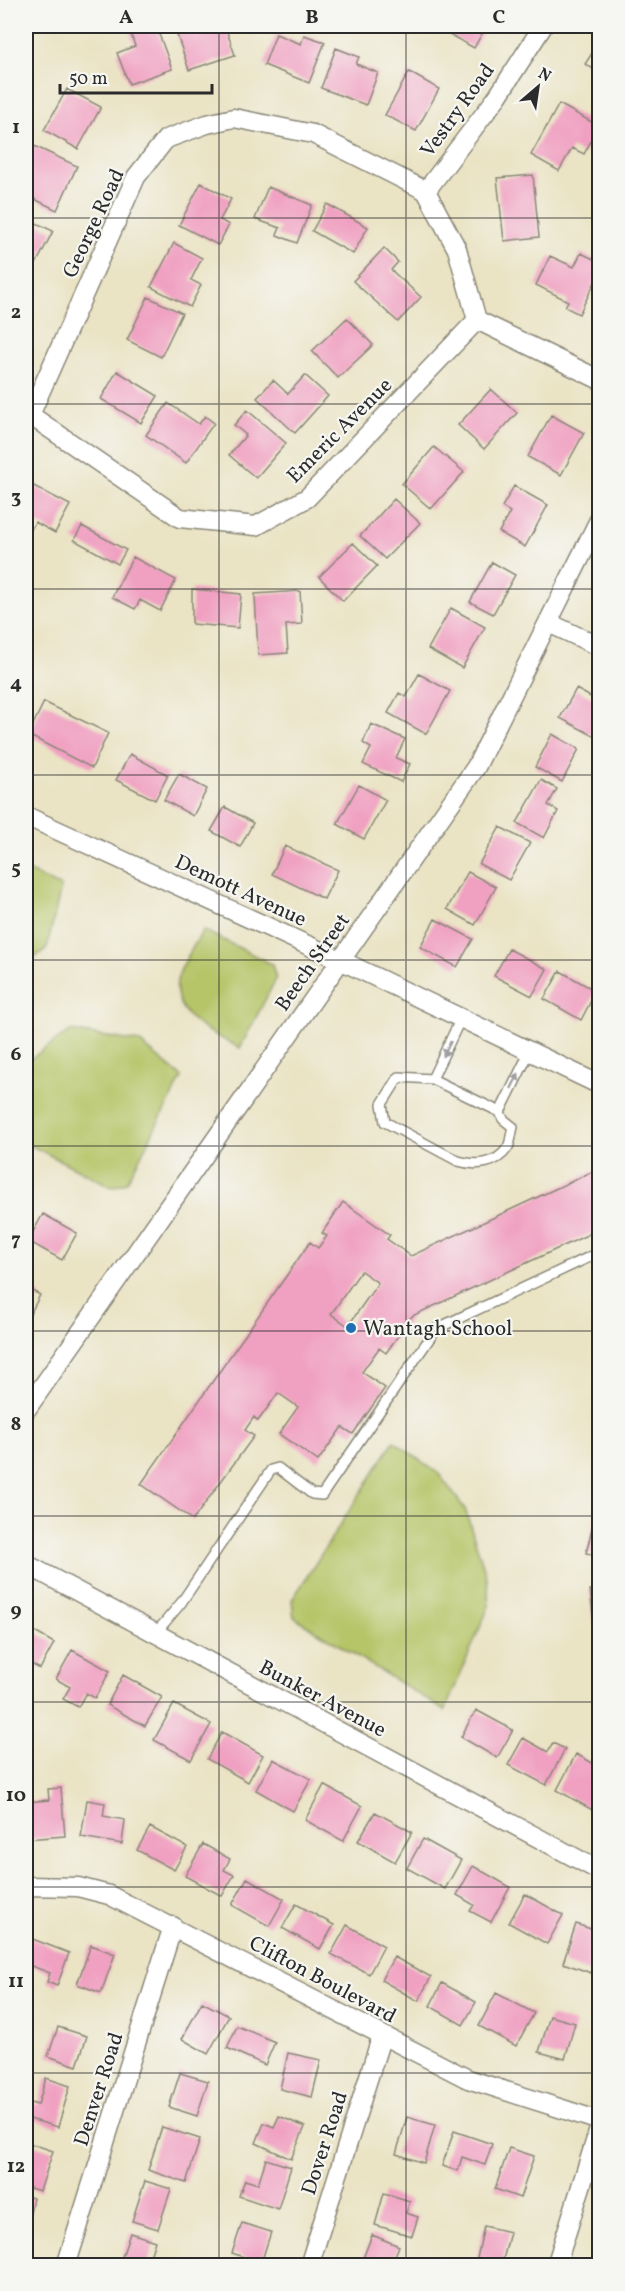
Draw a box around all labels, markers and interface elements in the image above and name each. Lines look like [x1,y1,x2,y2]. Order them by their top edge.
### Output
text: A [119,4,133,32]
text: B [305,4,319,32]
text: C [493,4,506,32]
scale bar [60,57,212,95]
north arrow [508,57,568,117]
street label: Vestry Road [414,58,502,164]
text: N [534,63,555,88]
text: 50 m [69,67,108,92]
text: 1 [12,114,20,142]
street label: George Road [56,164,132,283]
text: 2 [11,299,21,327]
street label: Emeric Avenue [281,372,399,490]
text: 3 [11,484,21,512]
text: 4 [10,670,22,698]
street label: Demott Avenue [170,848,311,935]
text: 5 [11,855,21,883]
street label: Beech Street [269,908,358,1018]
one-way arrow [442,1040,451,1057]
text: 6 [11,1041,22,1069]
one-way arrow [511,1073,520,1090]
text: 7 [11,1226,21,1254]
place label: Wantagh School [363,1315,512,1344]
marker: Wantagh School [344,1321,358,1335]
text: 8 [11,1411,21,1439]
text: 9 [10,1597,22,1625]
street label: Bunker Avenue [254,1654,391,1745]
text: 10 [6,1782,26,1810]
street label: Clifton Boulevard [244,1929,401,2031]
text: 11 [8,1968,24,1996]
street label: Denver Road [67,2029,131,2150]
street label: Dover Road [295,2088,356,2199]
text: 12 [7,2153,25,2181]

